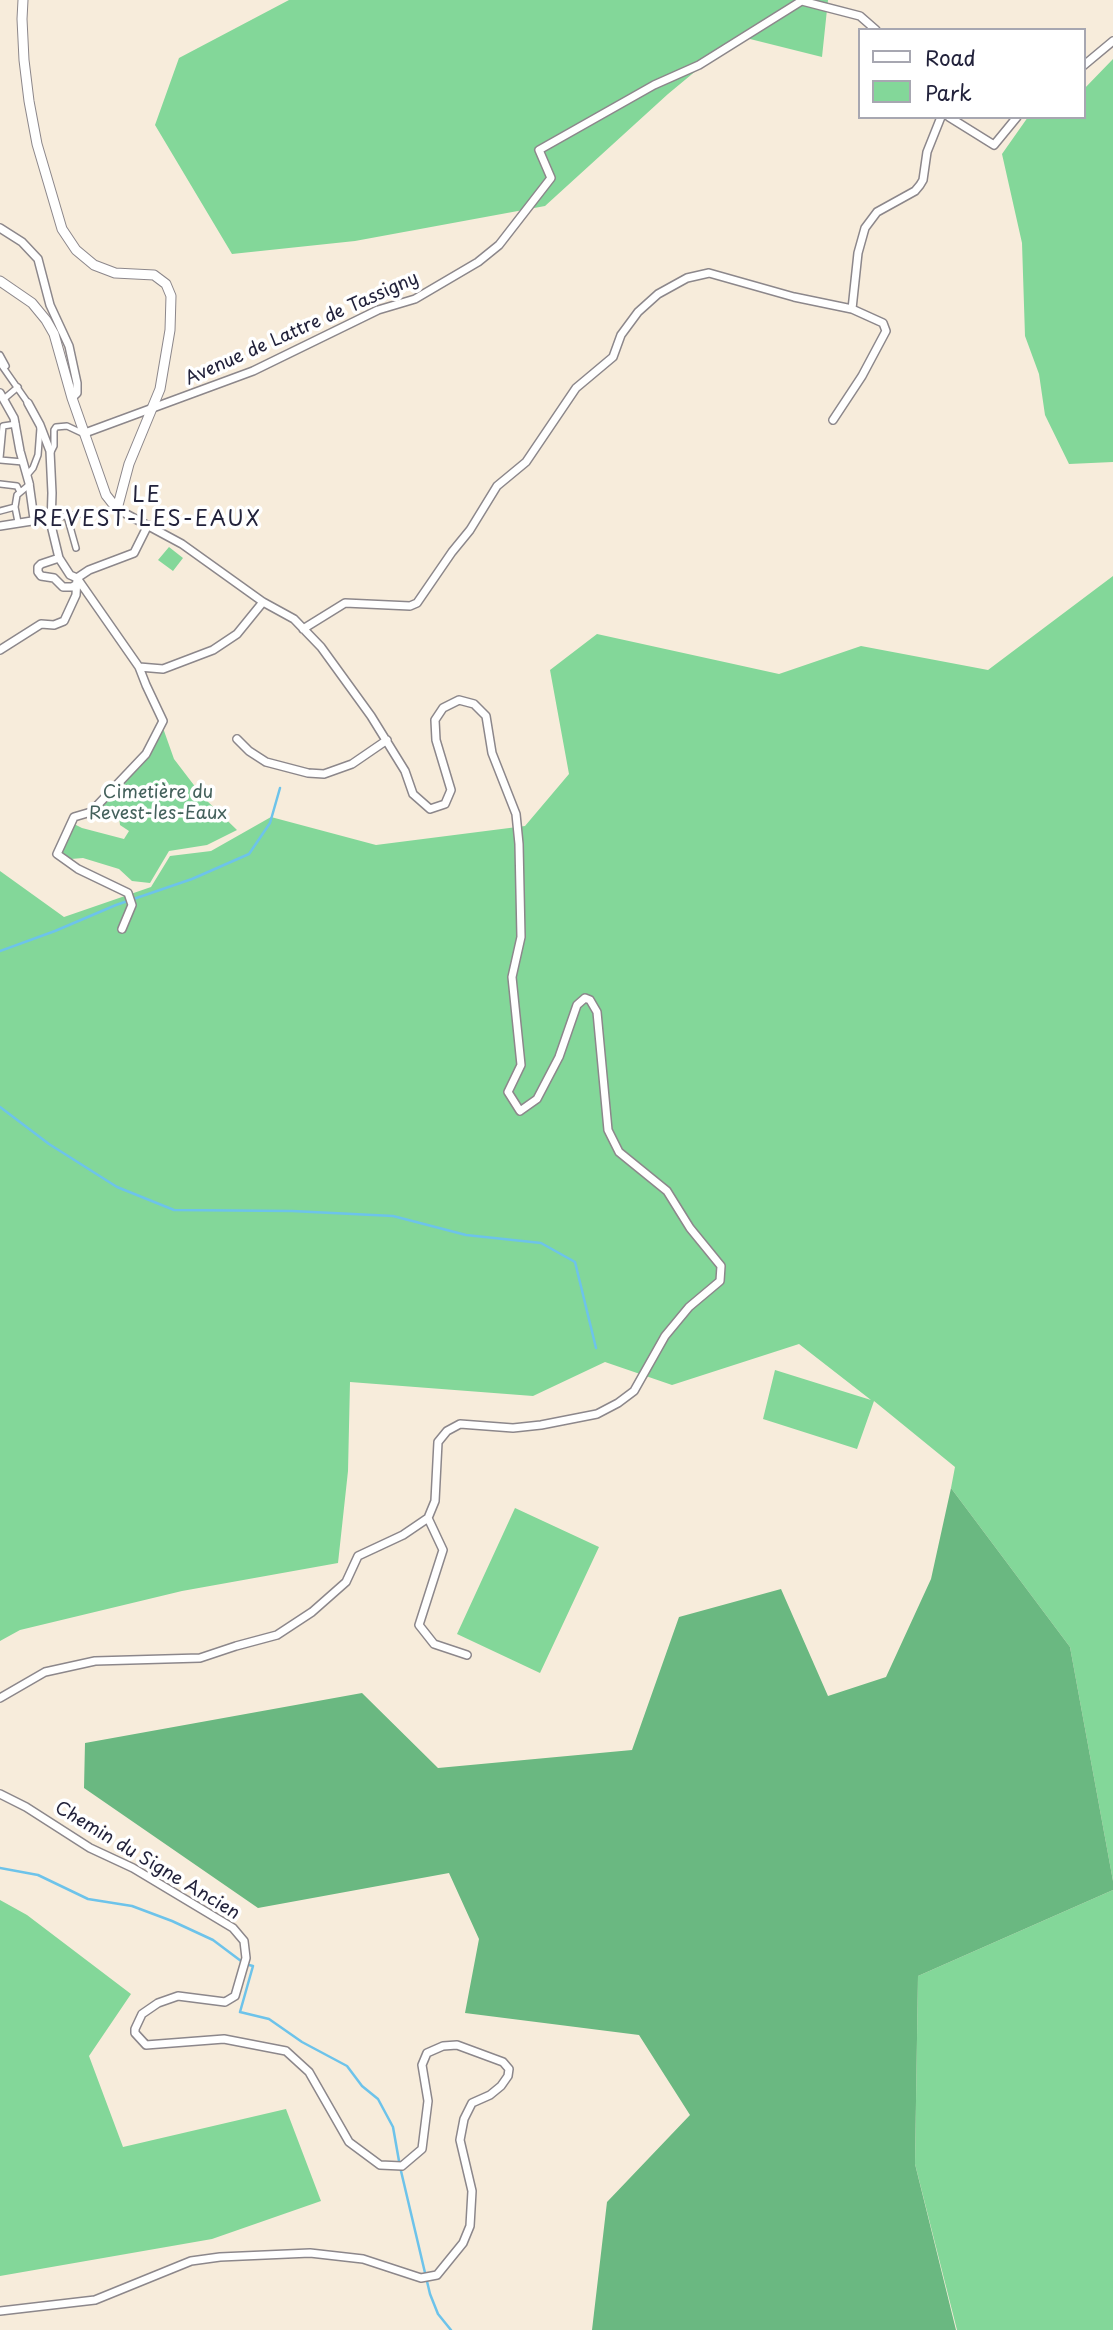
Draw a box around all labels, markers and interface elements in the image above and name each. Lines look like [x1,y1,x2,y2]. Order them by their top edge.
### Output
legend [858,28,1085,119]
text: Road [925,41,976,73]
text: Park [925,76,972,108]
street label: Avenue de Lattre de Tassigny [182,268,422,390]
district label: LE REVEST-LES-EAUX [35,483,259,533]
park label: Cimetière du Revest-les-Eaux [89,782,227,824]
street label: Chemin du Signe Ancien [51,1797,243,1925]

